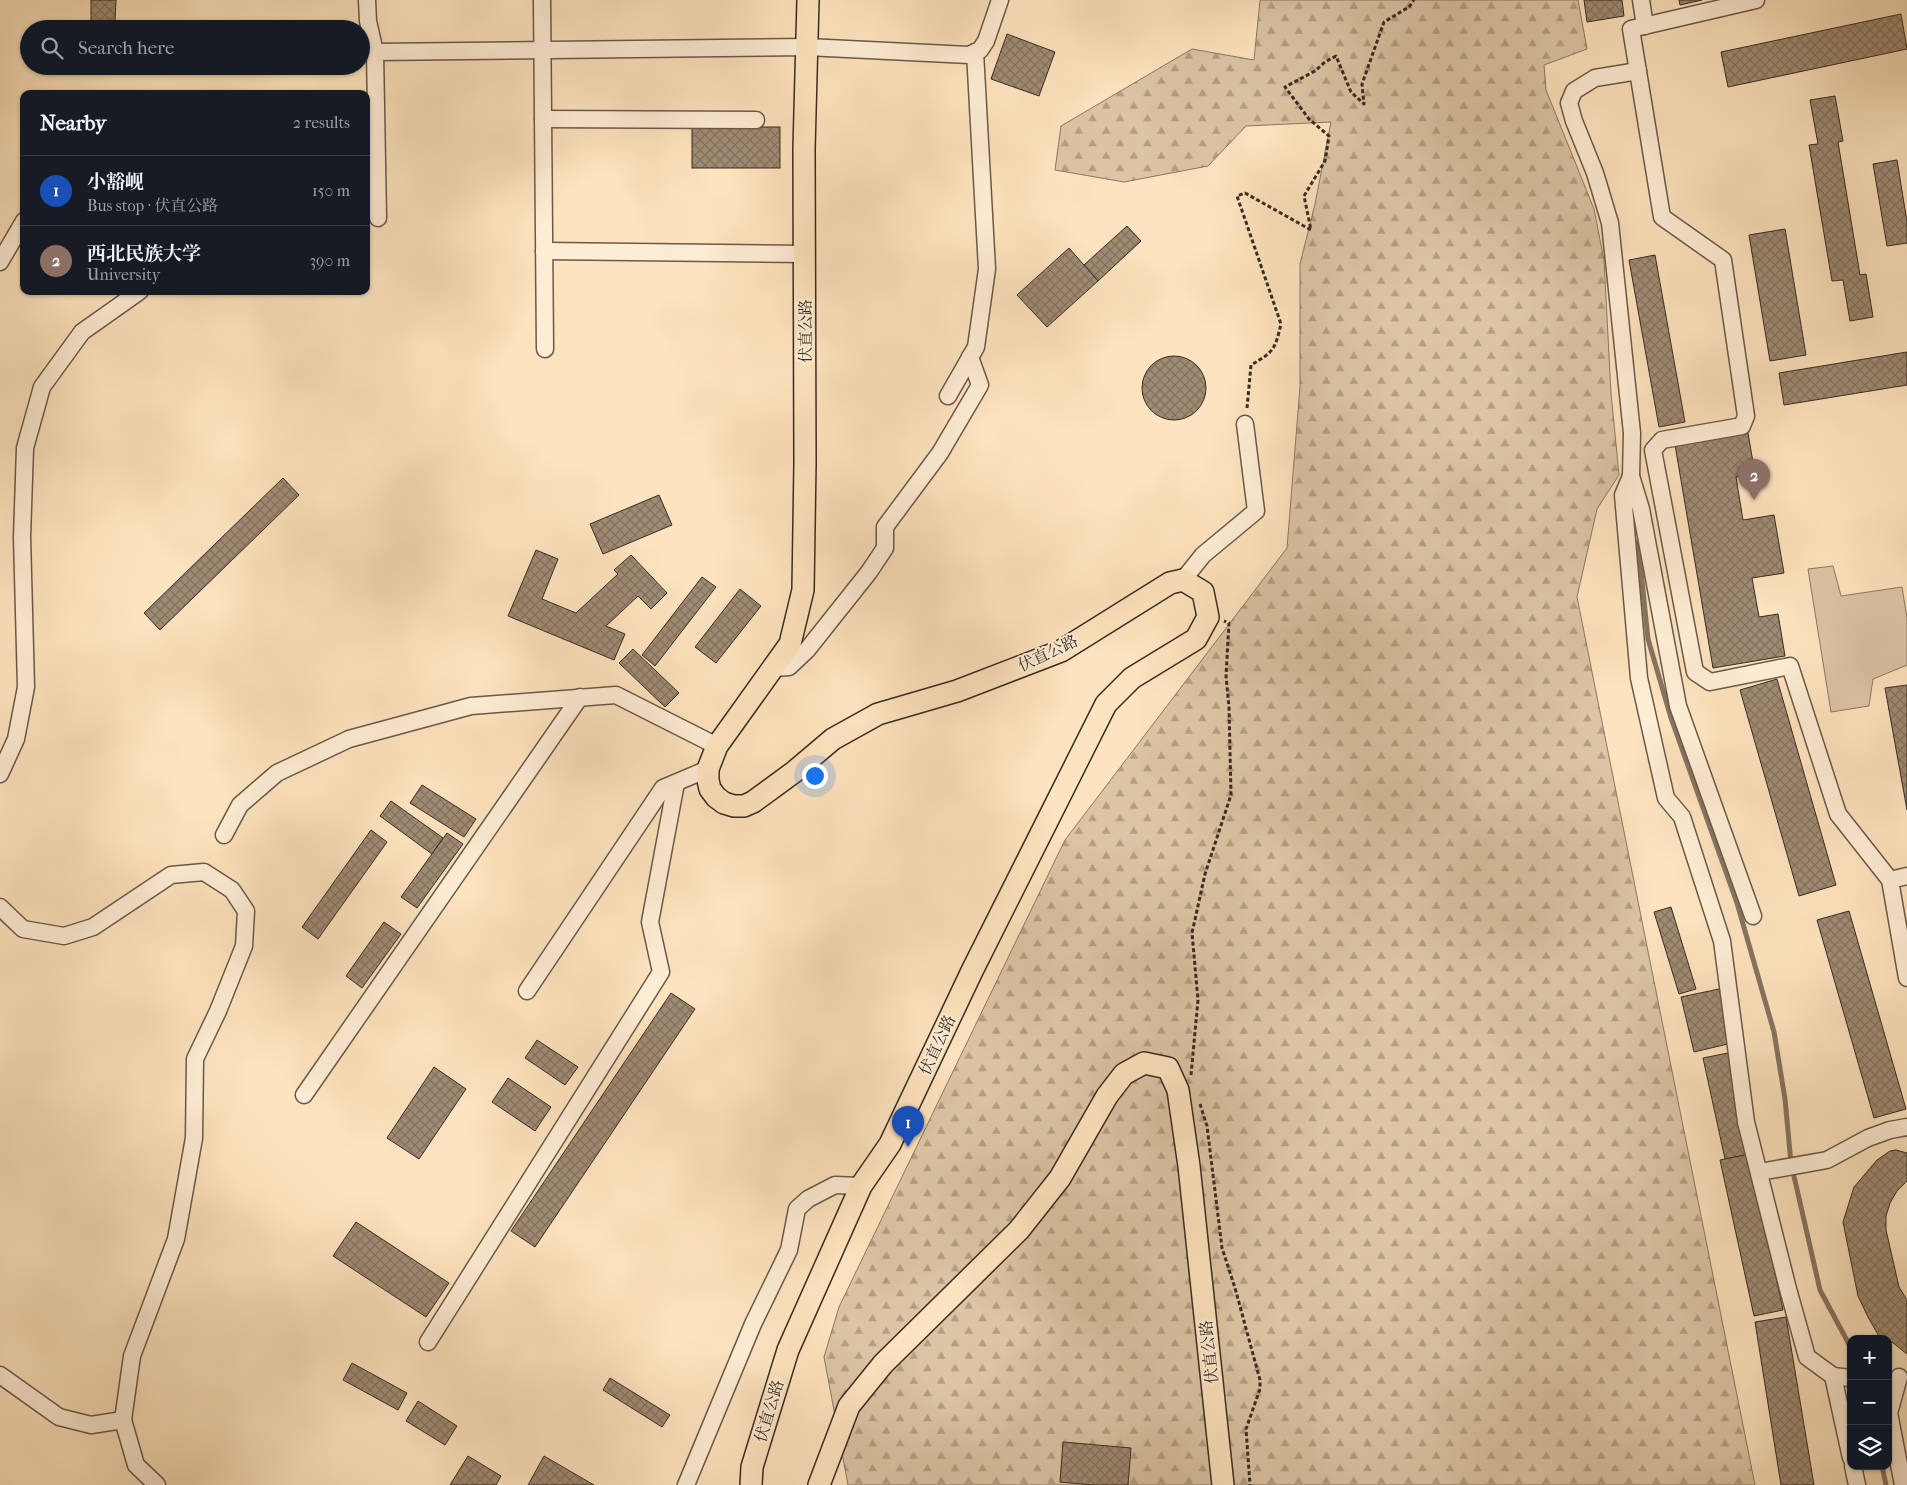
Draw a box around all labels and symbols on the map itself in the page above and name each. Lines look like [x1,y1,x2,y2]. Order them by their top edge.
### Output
street label: 伏直公路 [796,299,815,363]
pin: 2 [1738,459,1770,500]
street label: 伏直公路 [1015,631,1081,675]
your location [802,763,828,789]
street label: 伏直公路 [915,1012,959,1078]
pin: 1 [892,1106,924,1147]
street label: 伏直公路 [1196,1319,1222,1385]
street label: 伏直公路 [751,1378,787,1444]

